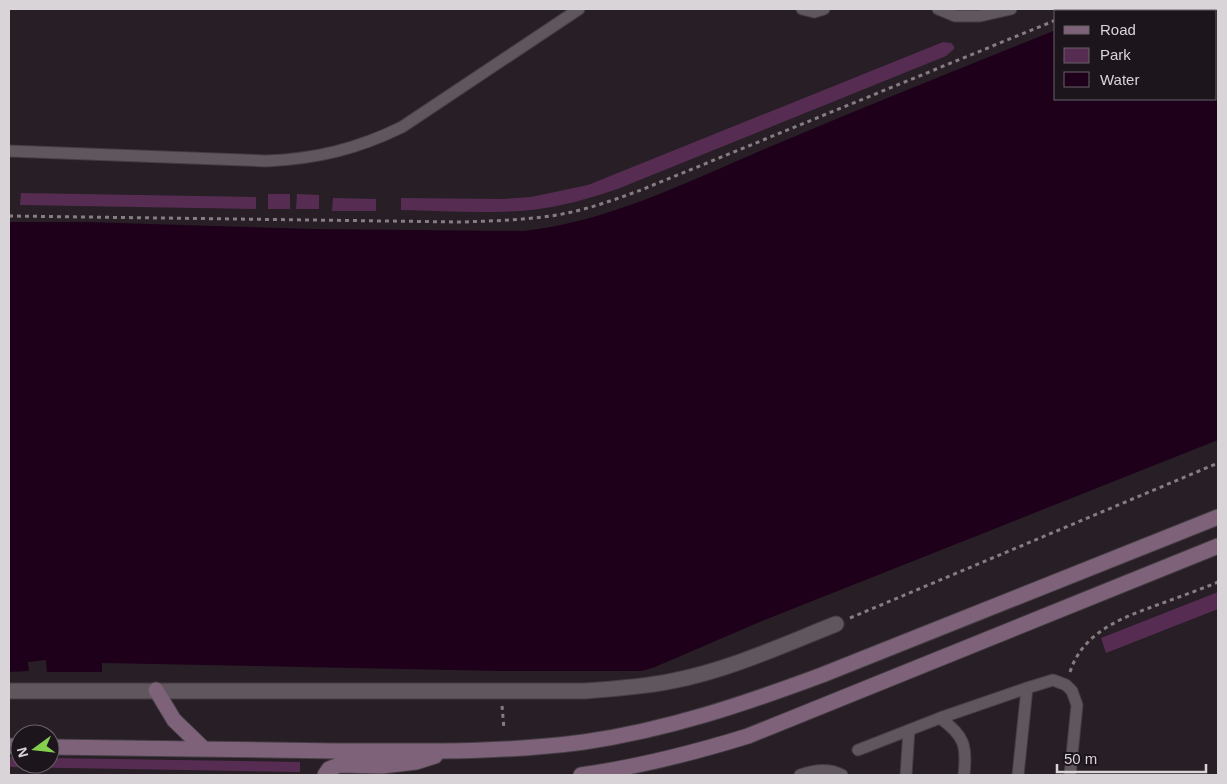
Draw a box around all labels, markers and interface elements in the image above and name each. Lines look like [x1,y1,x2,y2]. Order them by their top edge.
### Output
legend [1054,10,1217,100]
text: Road [1100,21,1136,38]
text: Park [1100,46,1131,63]
text: Water [1100,71,1139,88]
north arrow [10,724,60,774]
scale bar [1057,742,1206,774]
text: N [13,745,31,759]
text: 50 m [1064,750,1097,767]

